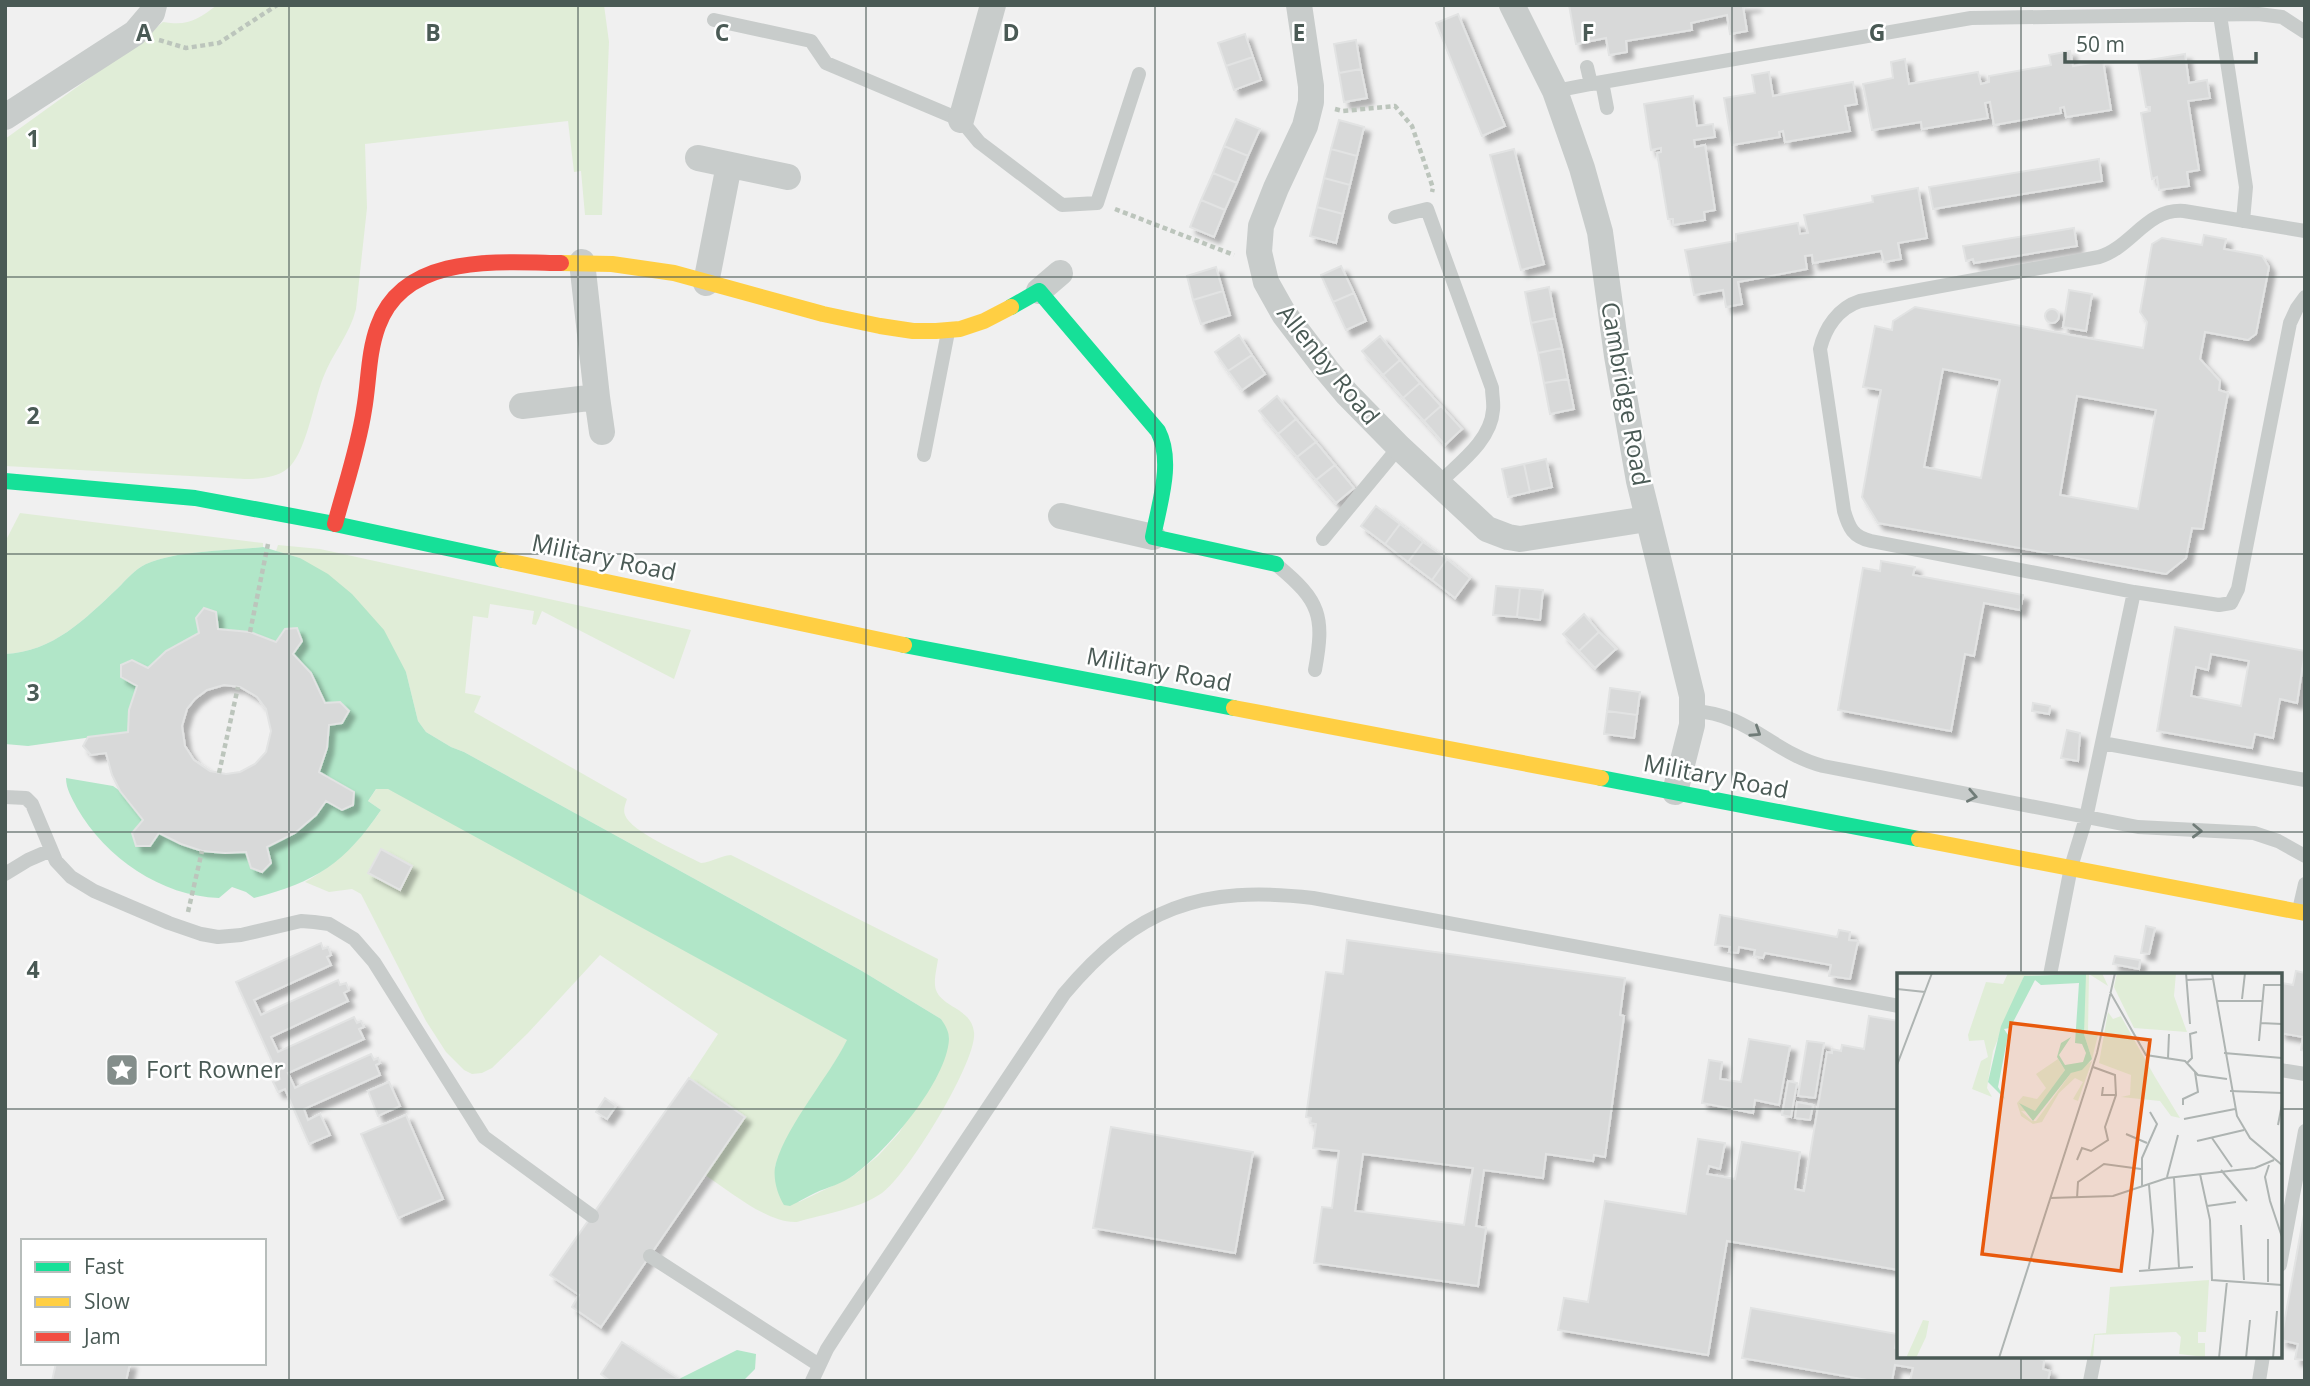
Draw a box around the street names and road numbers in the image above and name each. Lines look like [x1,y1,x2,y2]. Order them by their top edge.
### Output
street label: Allenby Road [1270,297,1388,431]
street label: Cambridge Road [1594,299,1659,488]
street label: Military Road [529,525,680,588]
street label: Military Road [1084,638,1235,699]
street label: Military Road [1641,745,1792,806]

